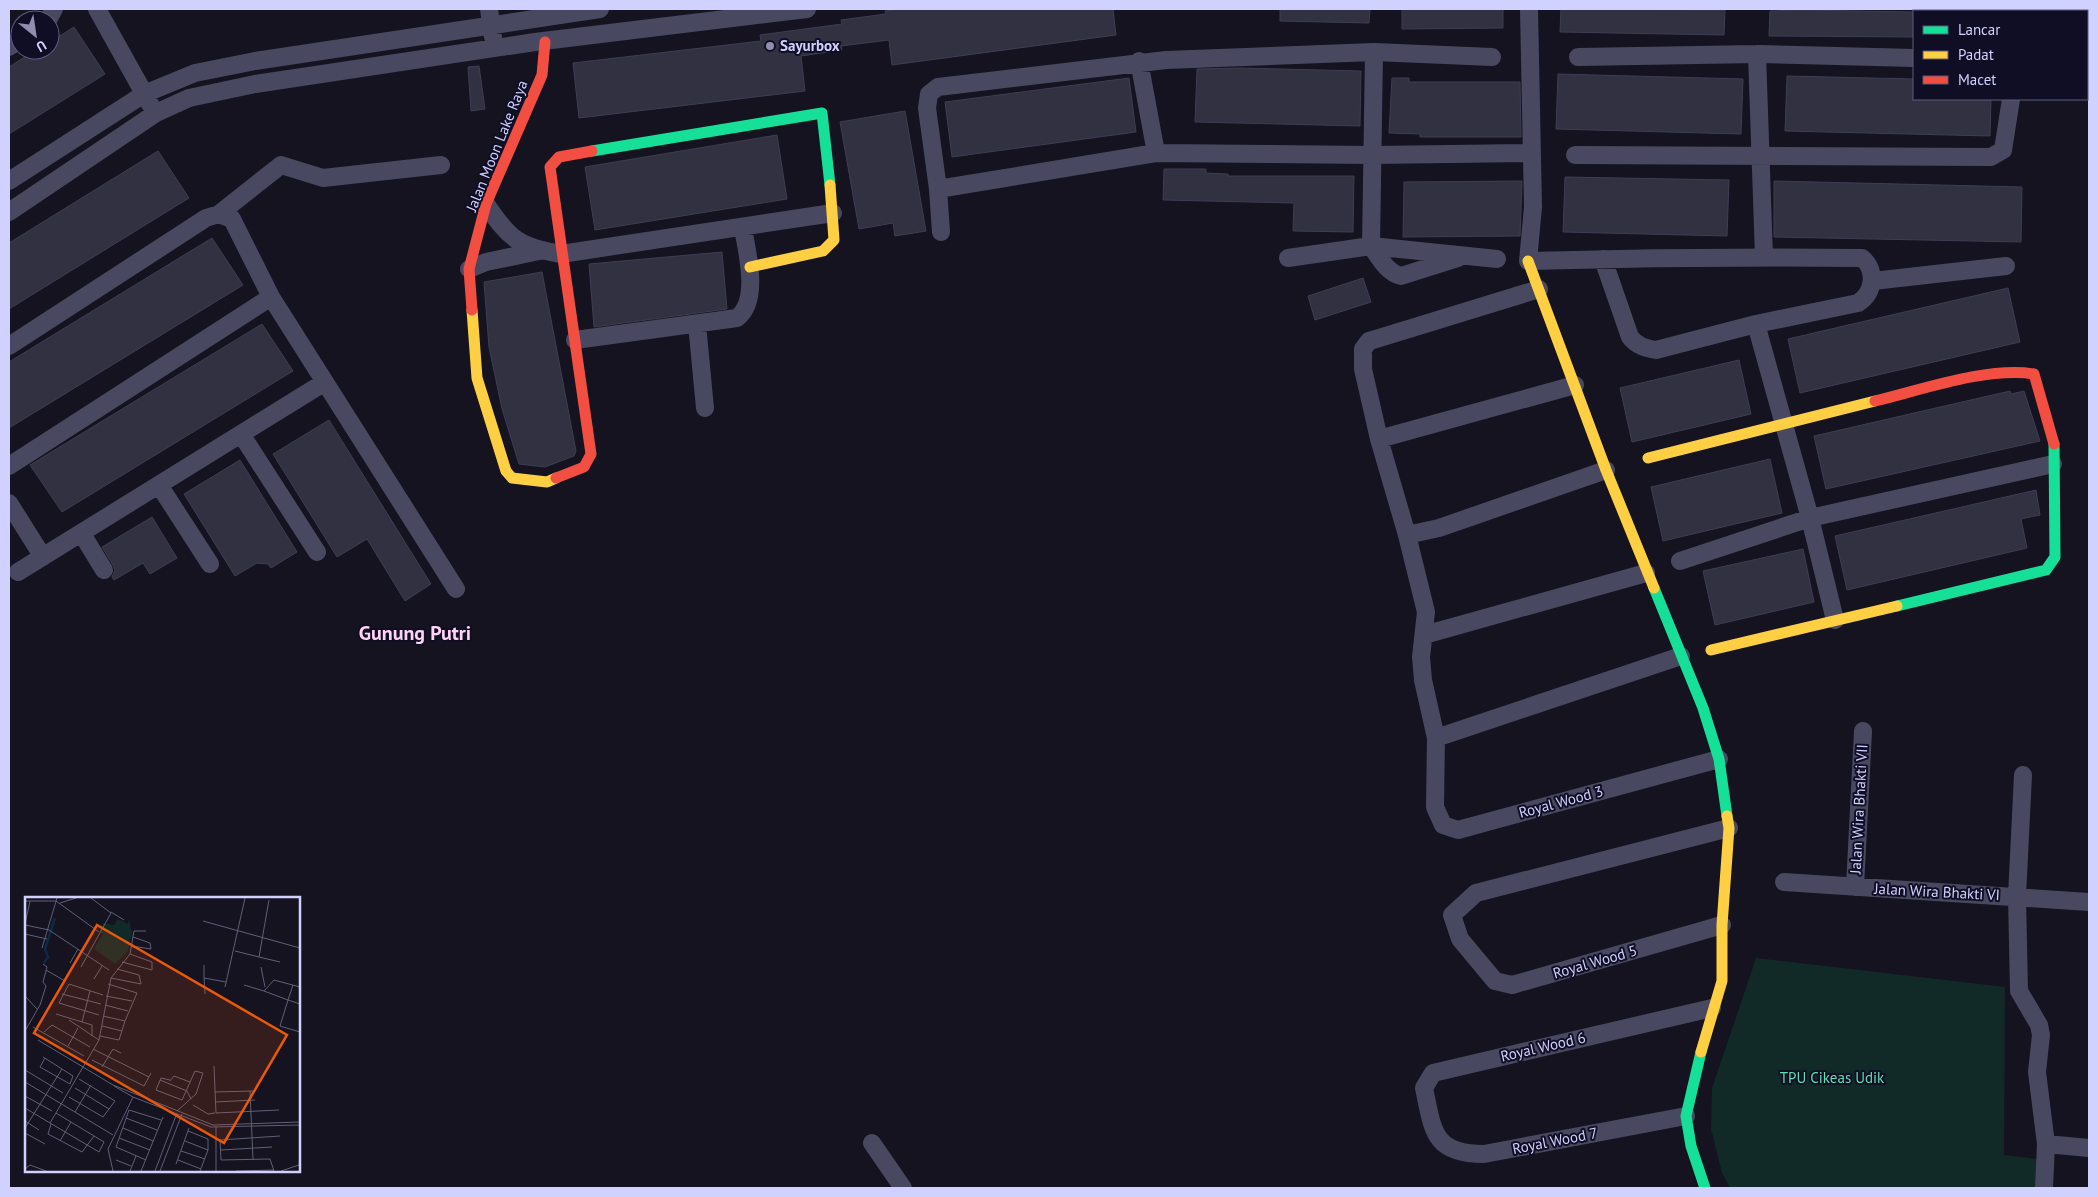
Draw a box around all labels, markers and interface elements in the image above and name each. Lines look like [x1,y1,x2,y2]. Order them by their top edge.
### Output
north arrow [10,10,60,60]
legend [1913,10,2088,100]
text: Lancar [1958,20,2000,39]
text: U [33,36,50,56]
place label: Sayurbox [780,36,840,55]
marker: Sayurbox [764,40,776,52]
text: Padat [1958,45,1994,64]
text: Macet [1958,70,1996,89]
street label: Jalan Moon Lake Raya [461,77,532,215]
district label: Gunung Putri [359,620,471,646]
street label: Jalan Wira Bhakti VII [1846,744,1871,875]
street label: Royal Wood 3 [1517,781,1605,822]
street label: Jalan Wira Bhakti VI [1873,879,2000,904]
inset map [25,897,300,1172]
street label: Royal Wood 5 [1551,940,1639,983]
street label: Royal Wood 6 [1499,1028,1587,1066]
park label: TPU Cikeas Udik [1780,1068,1885,1087]
street label: Royal Wood 7 [1511,1123,1599,1158]

